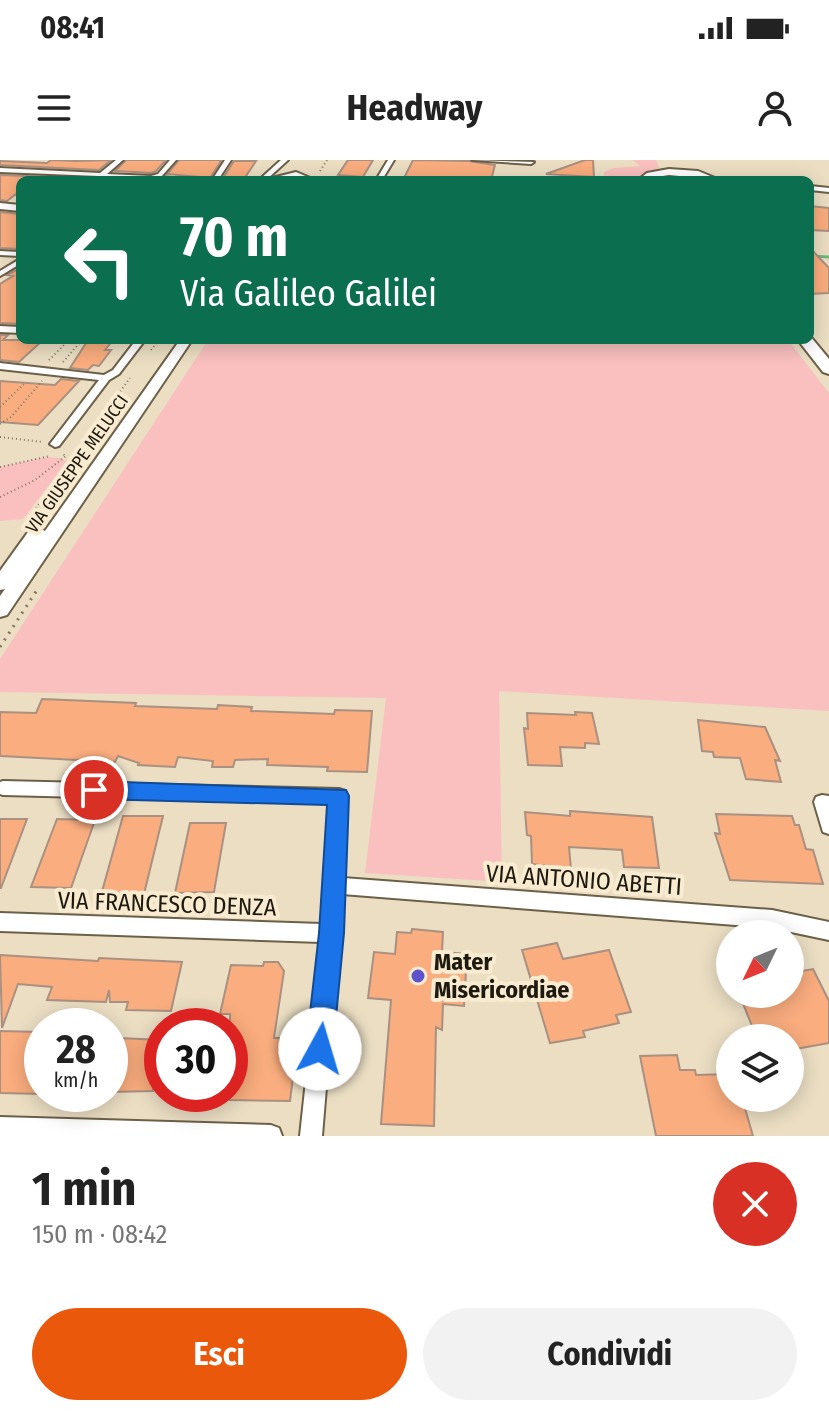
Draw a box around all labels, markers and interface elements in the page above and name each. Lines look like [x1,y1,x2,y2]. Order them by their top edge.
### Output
text: 08:41 [40,10,105,46]
icon: menu [32,86,76,130]
text: Headway [347,86,482,130]
icon: person [753,86,797,130]
text: 70 m [180,204,288,271]
icon: left [48,208,152,312]
text: Via Galileo Galilei [180,272,437,316]
street label: VIA GIUSEPPE MELUCCI [21,391,133,537]
pin [60,756,128,824]
icon: arrive [72,768,116,812]
street label: VIA ANTONIO ABETTI [485,859,683,901]
street label: VIA FRANCESCO DENZA [57,886,277,922]
north arrow [716,920,804,1008]
map controls [716,920,804,1112]
place label: Mater Misericordiae [434,948,569,1004]
marker: Mater Misericordiae [409,967,427,985]
position arrow [278,1007,362,1091]
speed limit sign: 30 [144,1008,248,1112]
button: layers [716,1024,804,1112]
text: 28 [56,1026,96,1074]
text: km/h [54,1068,98,1092]
text: 1 min [32,1160,137,1218]
button: close [713,1162,797,1246]
text: 150 m · 08:42 [32,1219,167,1250]
button: Esci [32,1308,407,1400]
button: Condividi [423,1308,797,1400]

